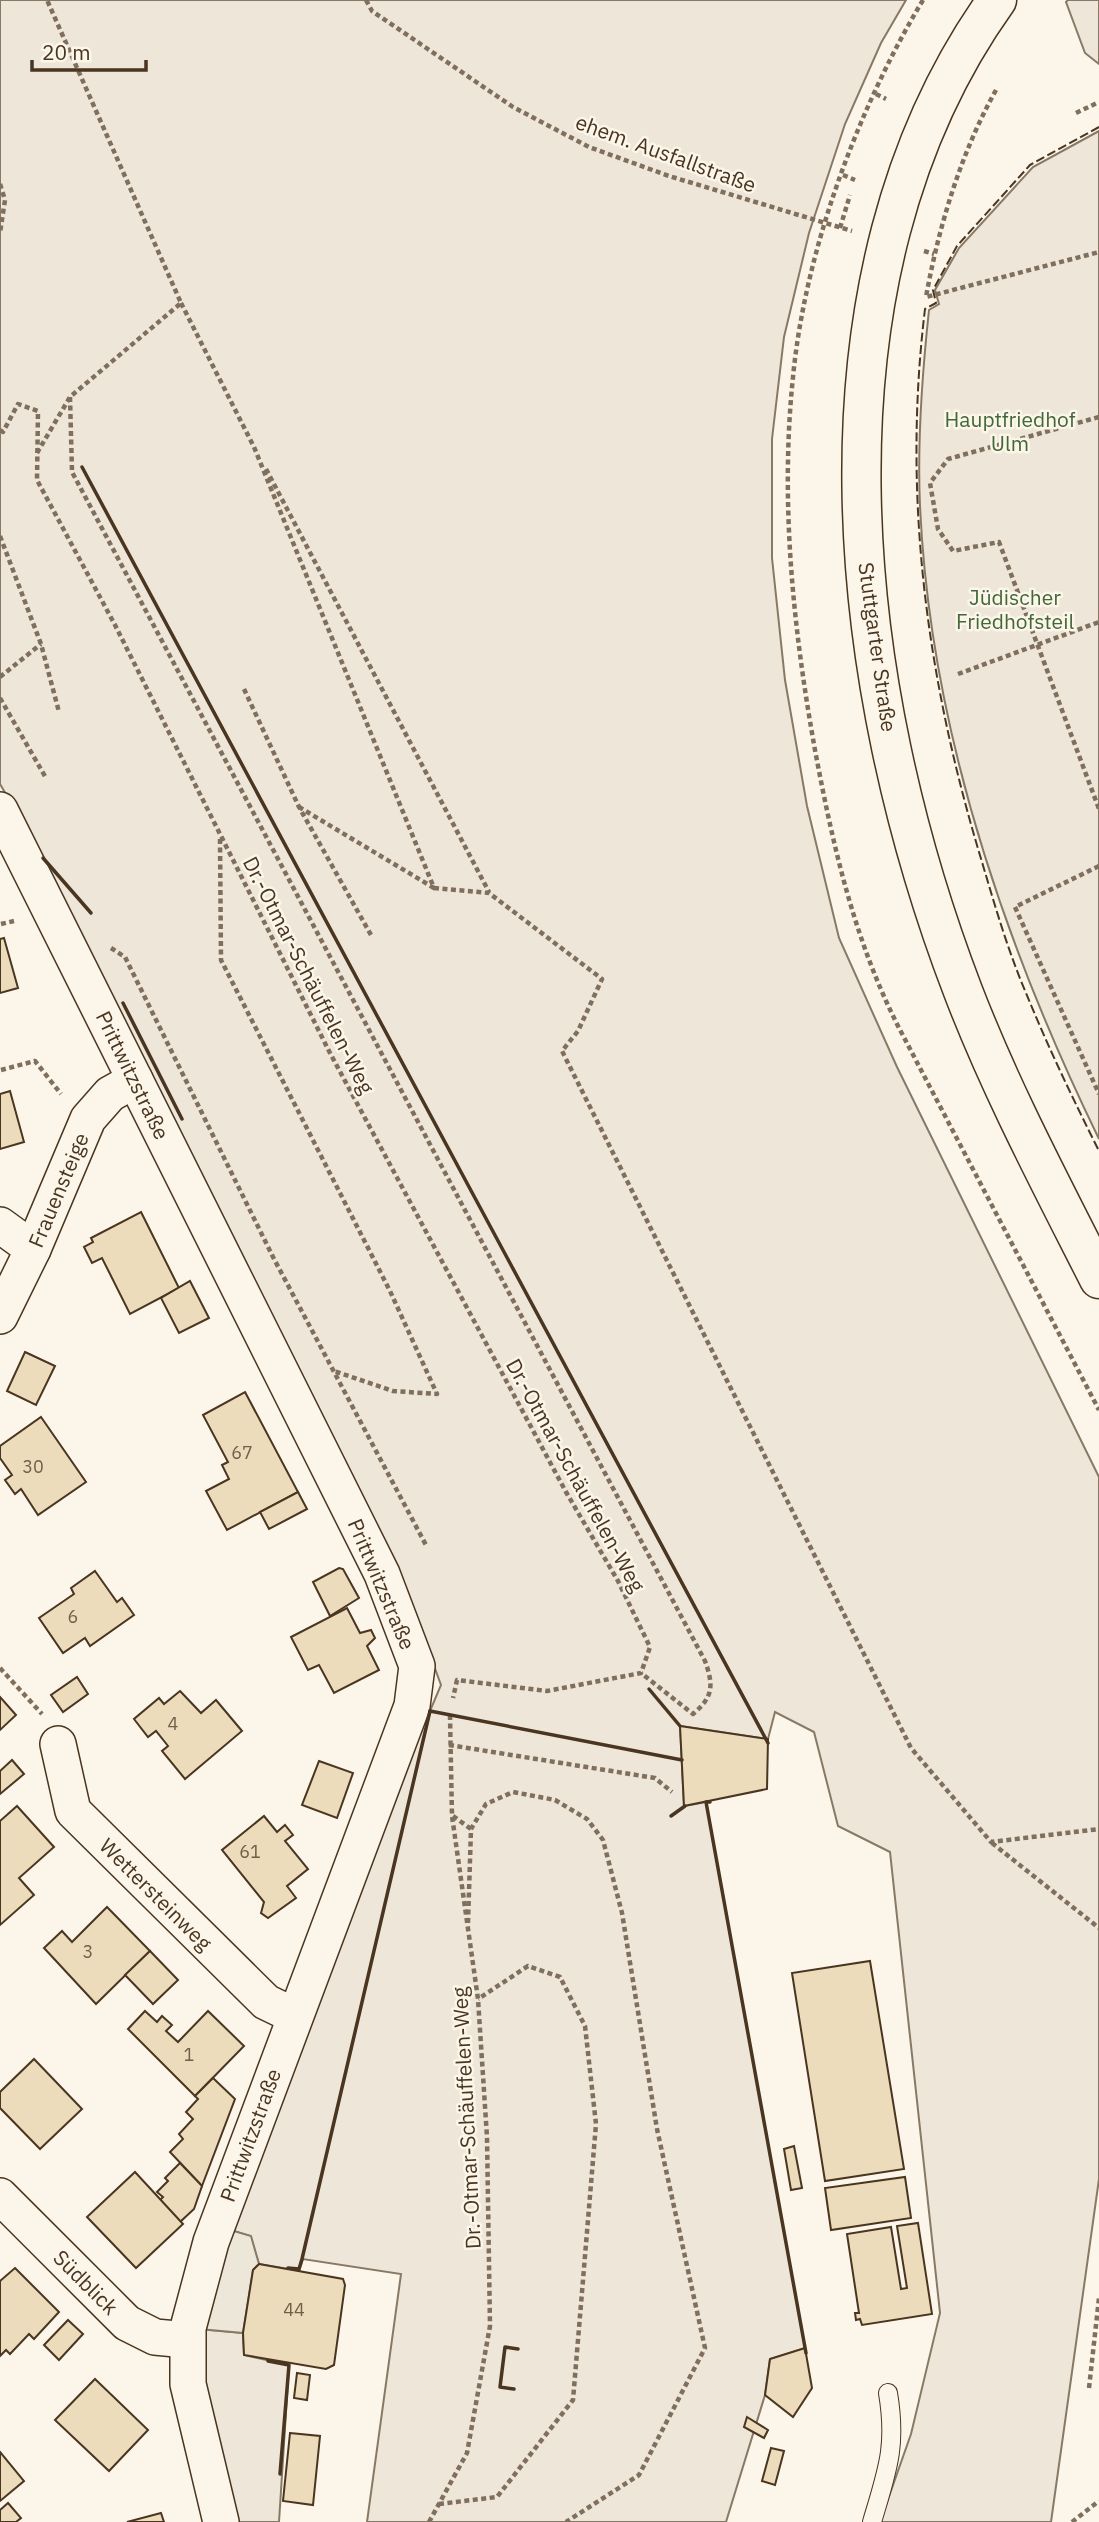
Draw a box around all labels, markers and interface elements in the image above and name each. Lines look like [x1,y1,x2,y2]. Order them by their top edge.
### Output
scale bar [32,28,145,72]
text: 20 m [42,38,91,66]
street label: ehem. Ausfallstraße [572,107,760,199]
park label: Hauptfriedhof Ulm [944,405,1076,457]
street label: Stuttgarter Straße [852,561,904,733]
park label: Jüdischer Friedhofsteil [956,583,1074,635]
street label: Dr.-Otmar-Schäuffelen-Weg [237,852,381,1098]
street label: Prittwitzstraße [90,1006,176,1144]
street label: Frauensteige [21,1128,95,1252]
street label: Dr.-Otmar-Schäuffelen-Weg [500,1353,652,1597]
house number: 67 [231,1441,253,1464]
house number: 30 [22,1455,44,1478]
street label: Prittwitzstraße [342,1514,422,1654]
house number: 6 [68,1605,78,1628]
house number: 4 [168,1712,179,1735]
street label: Wettersteinweg [94,1832,218,1956]
house number: 61 [239,1840,261,1863]
house number: 3 [83,1940,93,1963]
street label: Dr.-Otmar-Schäuffelen-Weg [445,1986,487,2250]
house number: 1 [184,2043,194,2066]
street label: Prittwitzstraße [213,2065,287,2205]
street label: Südblick [47,2243,125,2321]
house number: 44 [283,2298,305,2321]

